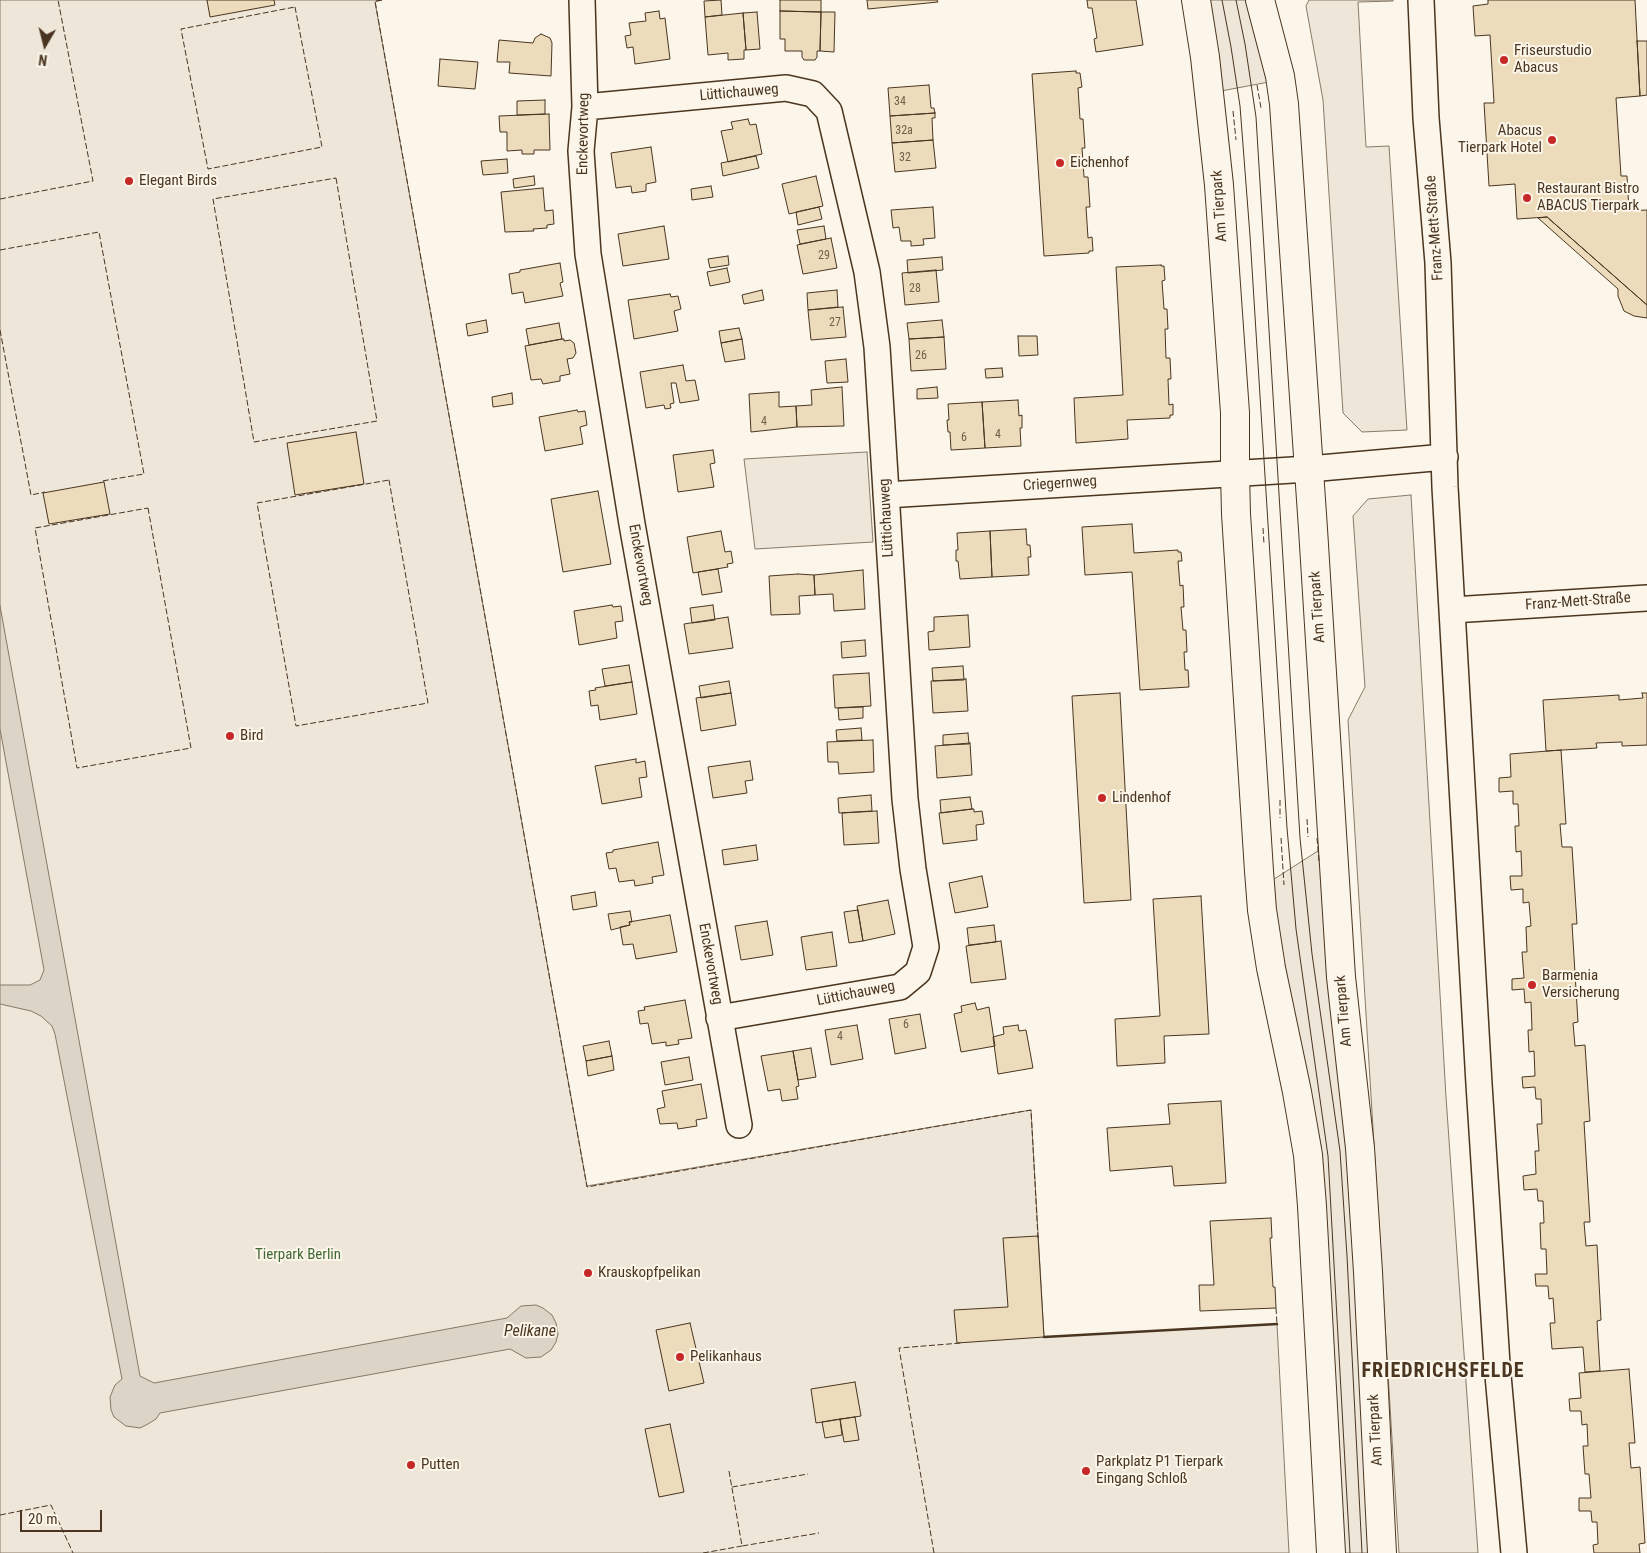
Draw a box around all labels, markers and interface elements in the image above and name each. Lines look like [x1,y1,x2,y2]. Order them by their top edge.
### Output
north arrow [20,20,70,70]
place label: Friseurstudio Abacus [1514,42,1592,77]
text: N [38,51,48,68]
marker: Friseurstudio Abacus [1498,54,1510,66]
street label: Lüttichauweg [699,81,779,105]
street label: Enckevortweg [574,93,594,175]
house number: 34 [894,95,906,109]
place label: Abacus Tierpark Hotel [1458,122,1542,157]
house number: 32a [895,124,913,138]
marker: Abacus Tierpark Hotel [1546,134,1558,146]
house number: 32 [899,151,911,165]
place label: Eichenhof [1070,154,1129,172]
marker: Eichenhof [1054,157,1066,169]
street label: Am Tierpark [1209,169,1231,243]
place label: Elegant Birds [139,172,217,190]
marker: Elegant Birds [123,175,135,187]
street label: Franz-Mett-Straße [1422,175,1448,281]
place label: Restaurant Bistro ABACUS Tierpark [1537,180,1639,215]
marker: Restaurant Bistro ABACUS Tierpark [1521,192,1533,204]
house number: 29 [818,249,830,263]
house number: 28 [909,282,921,296]
house number: 27 [829,316,841,330]
house number: 26 [915,349,927,363]
house number: 4 [761,415,767,429]
house number: 4 [995,428,1001,442]
house number: 6 [961,431,967,445]
street label: Criegernweg [1022,472,1098,496]
street label: Lüttichauweg [876,478,898,558]
street label: Enckevortweg [624,523,656,607]
street label: Am Tierpark [1307,570,1329,644]
street label: Franz-Mett-Straße [1525,589,1631,615]
place label: Bird [240,727,264,745]
marker: Bird [224,730,236,742]
place label: Lindenhof [1112,789,1171,807]
marker: Lindenhof [1096,792,1108,804]
street label: Enckevortweg [694,922,726,1006]
place label: Barmenia Versicherung [1542,967,1620,1002]
street label: Am Tierpark [1332,974,1356,1048]
street label: Lüttichauweg [815,978,897,1010]
marker: Barmenia Versicherung [1526,979,1538,991]
house number: 6 [903,1018,909,1032]
house number: 4 [837,1030,843,1044]
park label: Tierpark Berlin [255,1246,341,1264]
place label: Krauskopfpelikan [598,1264,701,1282]
marker: Krauskopfpelikan [582,1267,594,1279]
water label: Pelikane [504,1322,556,1342]
place label: Pelikanhaus [690,1348,762,1366]
marker: Pelikanhaus [674,1351,686,1363]
district label: FRIEDRICHSFELDE [1360,1360,1526,1384]
street label: Am Tierpark [1365,1394,1387,1466]
place label: Parkplatz P1 Tierpark Eingang Schloß [1096,1453,1223,1488]
place label: Putten [421,1456,460,1474]
marker: Putten [405,1459,417,1471]
marker: Parkplatz P1 Tierpark Eingang Schloß [1080,1465,1092,1477]
scale bar [22,1500,105,1532]
text: 20 m [28,1510,58,1528]

